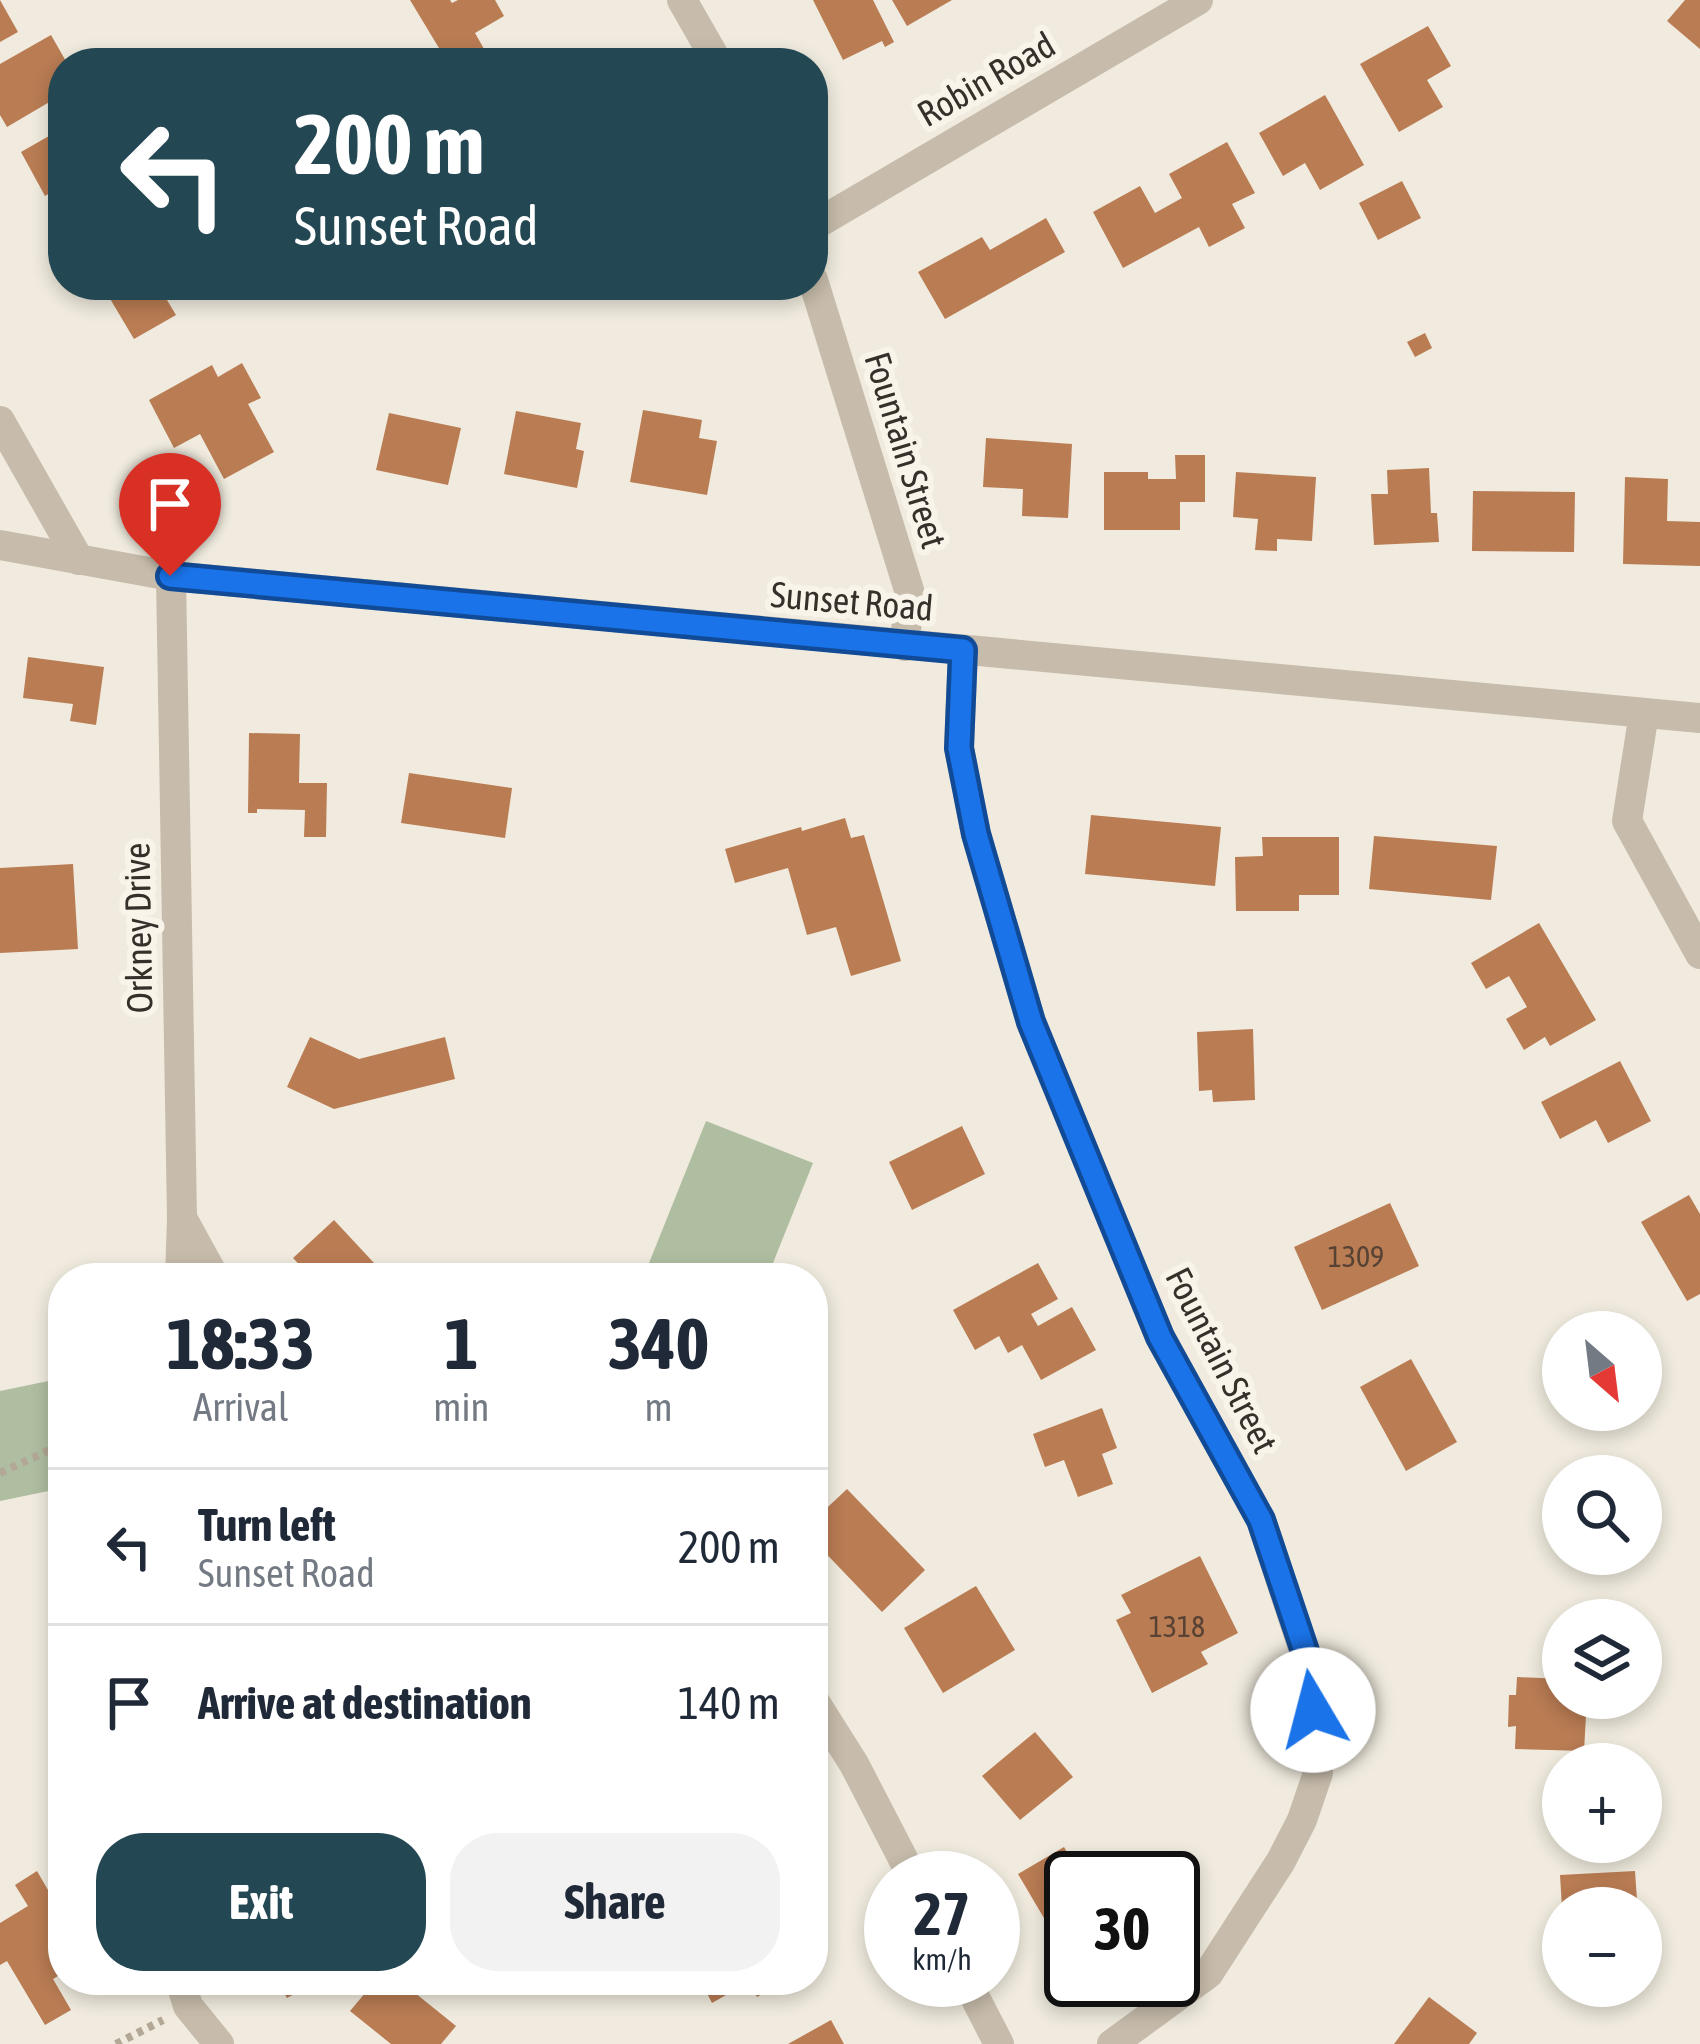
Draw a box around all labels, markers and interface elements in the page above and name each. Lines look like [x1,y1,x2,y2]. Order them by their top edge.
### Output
street label: Robin Road [910,23,1062,135]
icon: left [96,96,252,252]
text: 200 m [294,96,484,192]
text: Sunset Road [294,195,539,256]
street label: Fountain Street [856,347,956,553]
pin [119,453,221,576]
icon: arrive [137,471,203,537]
street label: Sunset Road [769,573,935,629]
street label: Orkney Drive [116,842,160,1014]
house number: 1309 [1328,1239,1384,1273]
street label: Fountain Street [1157,1260,1287,1460]
text: 18:33 [167,1302,315,1384]
text: 1 [444,1302,478,1384]
text: 340 [608,1302,709,1384]
north arrow [1542,1311,1662,1431]
map controls [1542,1311,1662,2007]
text: Arrival [193,1385,288,1429]
text: min [433,1385,489,1429]
text: m [645,1385,673,1429]
button: search [1542,1455,1662,1575]
text: Turn left [198,1499,336,1551]
icon: left [96,1514,162,1580]
text: 200 m [678,1521,780,1573]
text: Sunset Road [198,1551,375,1595]
button: layers [1542,1599,1662,1719]
house number: 1318 [1149,1609,1205,1643]
position arrow [1250,1647,1376,1773]
icon: arrive [96,1670,162,1736]
text: Arrive at destination [198,1677,532,1729]
text: 140 m [678,1677,780,1729]
button: + [1542,1743,1662,1863]
button: Exit [96,1833,426,1971]
button: Share [450,1833,780,1971]
speed limit sign: 30 [1044,1851,1200,2007]
text: 27 [914,1879,970,1948]
button: − [1542,1887,1662,2007]
text: km/h [912,1942,972,1976]

